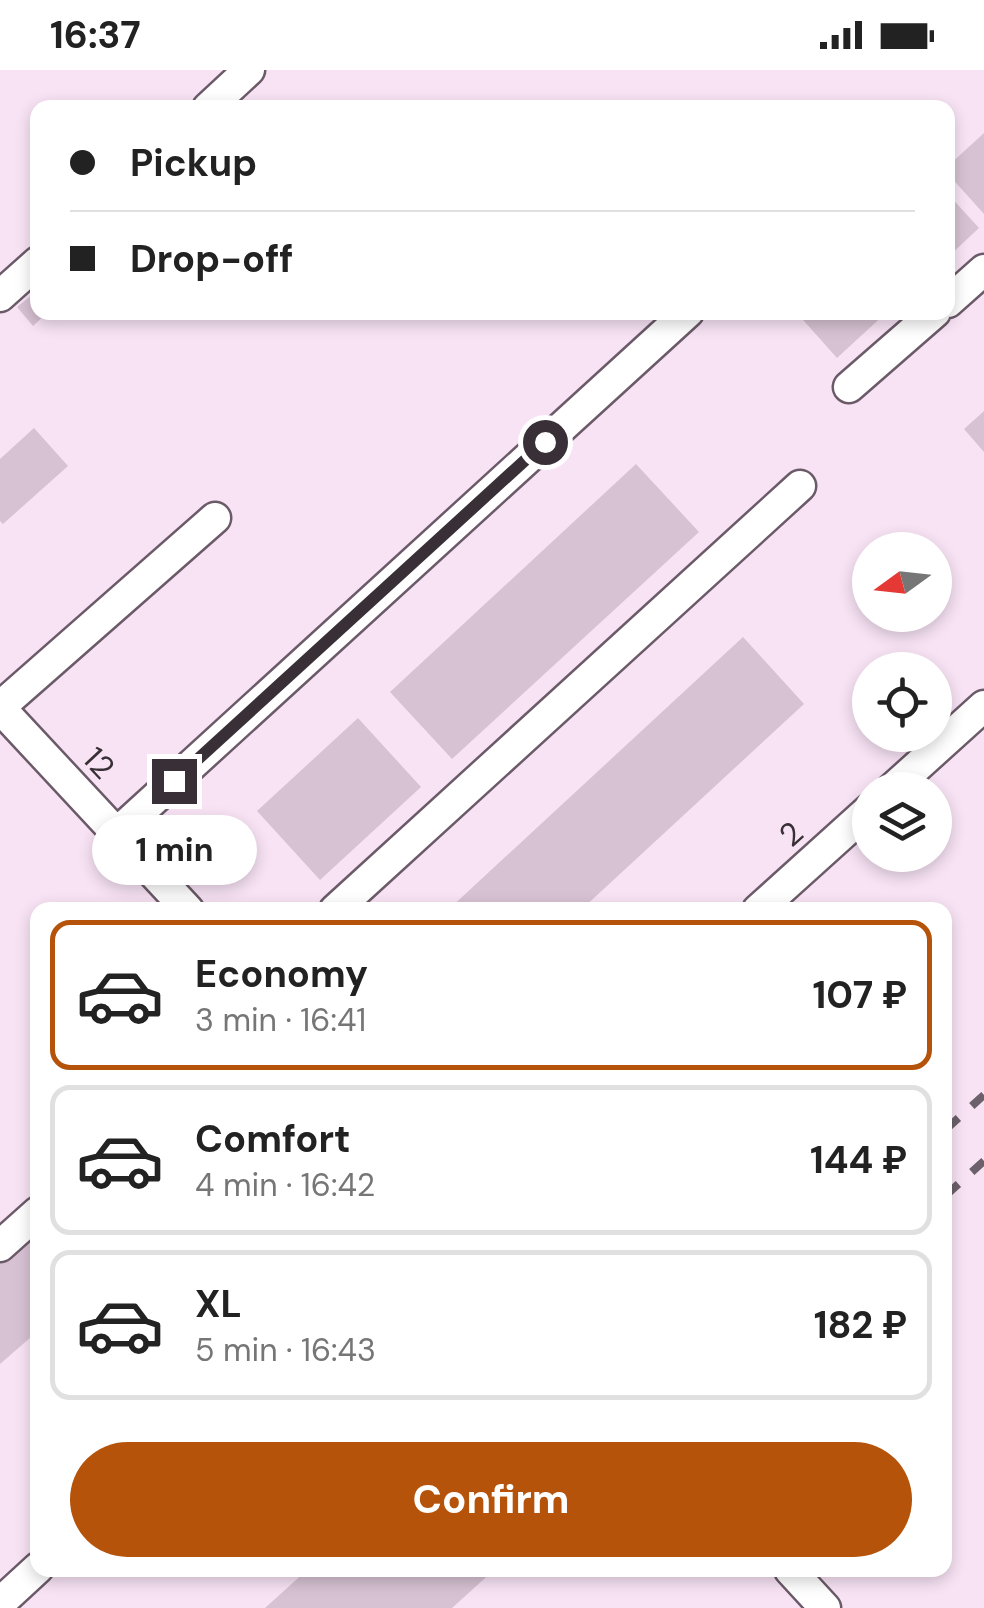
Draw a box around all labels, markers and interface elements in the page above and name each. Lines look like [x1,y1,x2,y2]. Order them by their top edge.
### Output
text: 16:37 [50,10,141,60]
text: Pickup [130,138,257,188]
text: Drop-off [130,234,293,284]
route start [523,420,568,465]
north arrow [852,532,952,632]
map controls [852,532,952,872]
button: locate [852,652,952,752]
street label: 12 [74,738,124,788]
route end [152,759,197,804]
button: layers [852,772,952,872]
street label: 2 [770,812,812,856]
callout: 1 min [91,816,256,886]
text: 1 min [136,829,213,871]
text: Economy [195,949,368,999]
icon: car [75,950,165,1040]
text: 107 ₽ [812,970,907,1020]
text: 3 min · 16:41 [195,999,366,1041]
text: Comfort [195,1114,351,1164]
icon: car [75,1115,165,1205]
text: 144 ₽ [810,1135,907,1185]
text: 4 min · 16:42 [195,1164,375,1206]
text: XL [195,1279,242,1329]
icon: car [75,1280,165,1370]
text: 182 ₽ [814,1300,907,1350]
text: 5 min · 16:43 [195,1329,376,1371]
button: Confirm [70,1442,912,1557]

